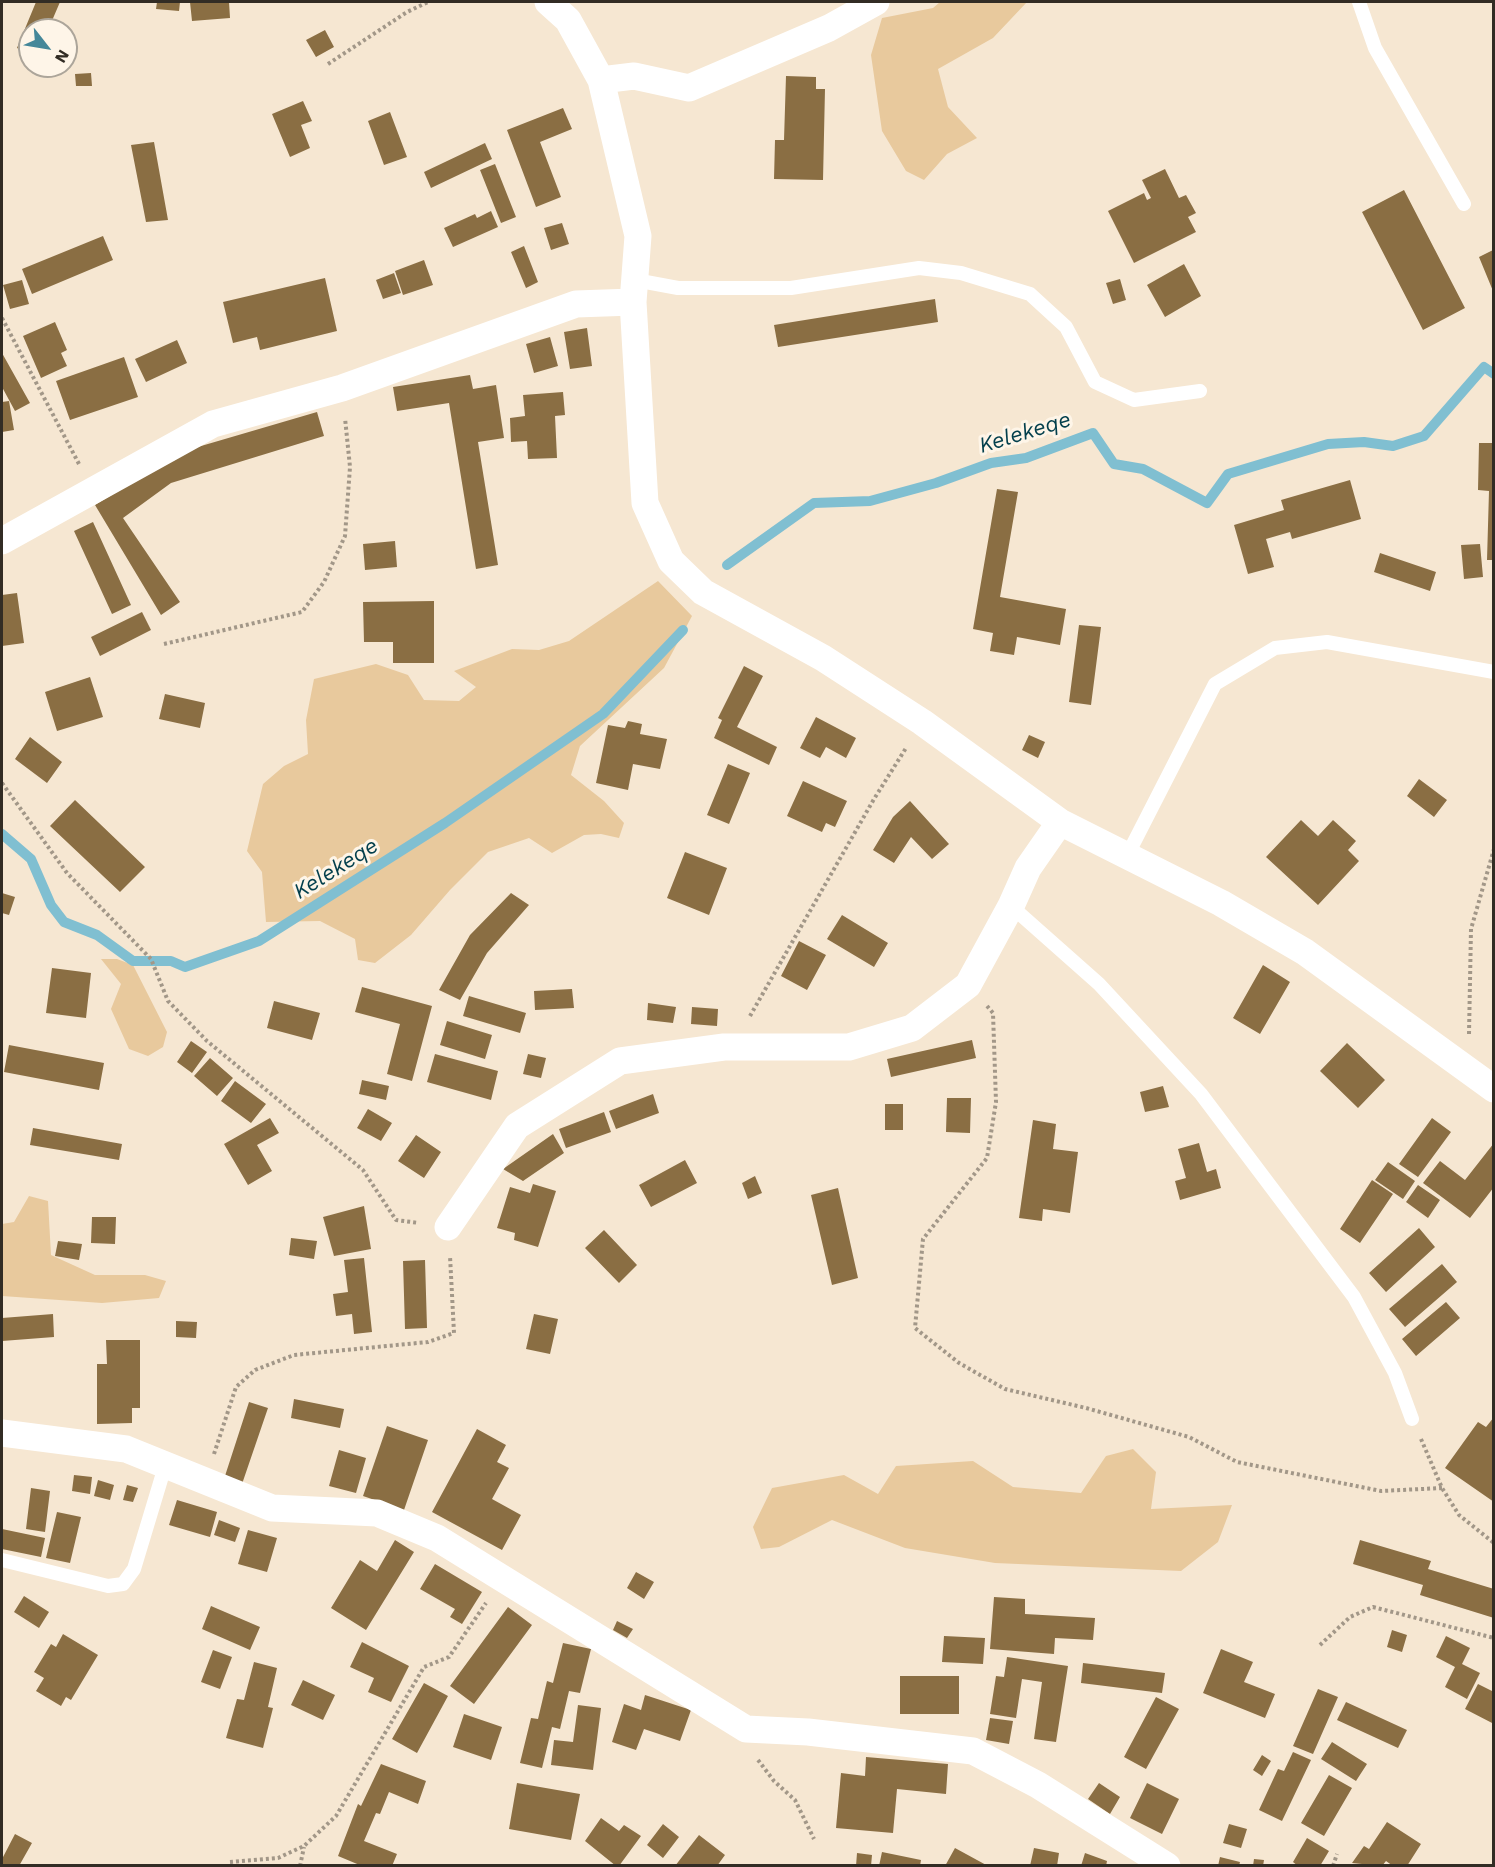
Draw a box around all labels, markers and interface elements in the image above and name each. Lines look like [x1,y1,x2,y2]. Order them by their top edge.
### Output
north arrow [18,18,78,78]
text: N [51,47,73,66]
water label: Kelekeqe [976,407,1074,459]
water label: Kelekeqe [289,833,383,905]

